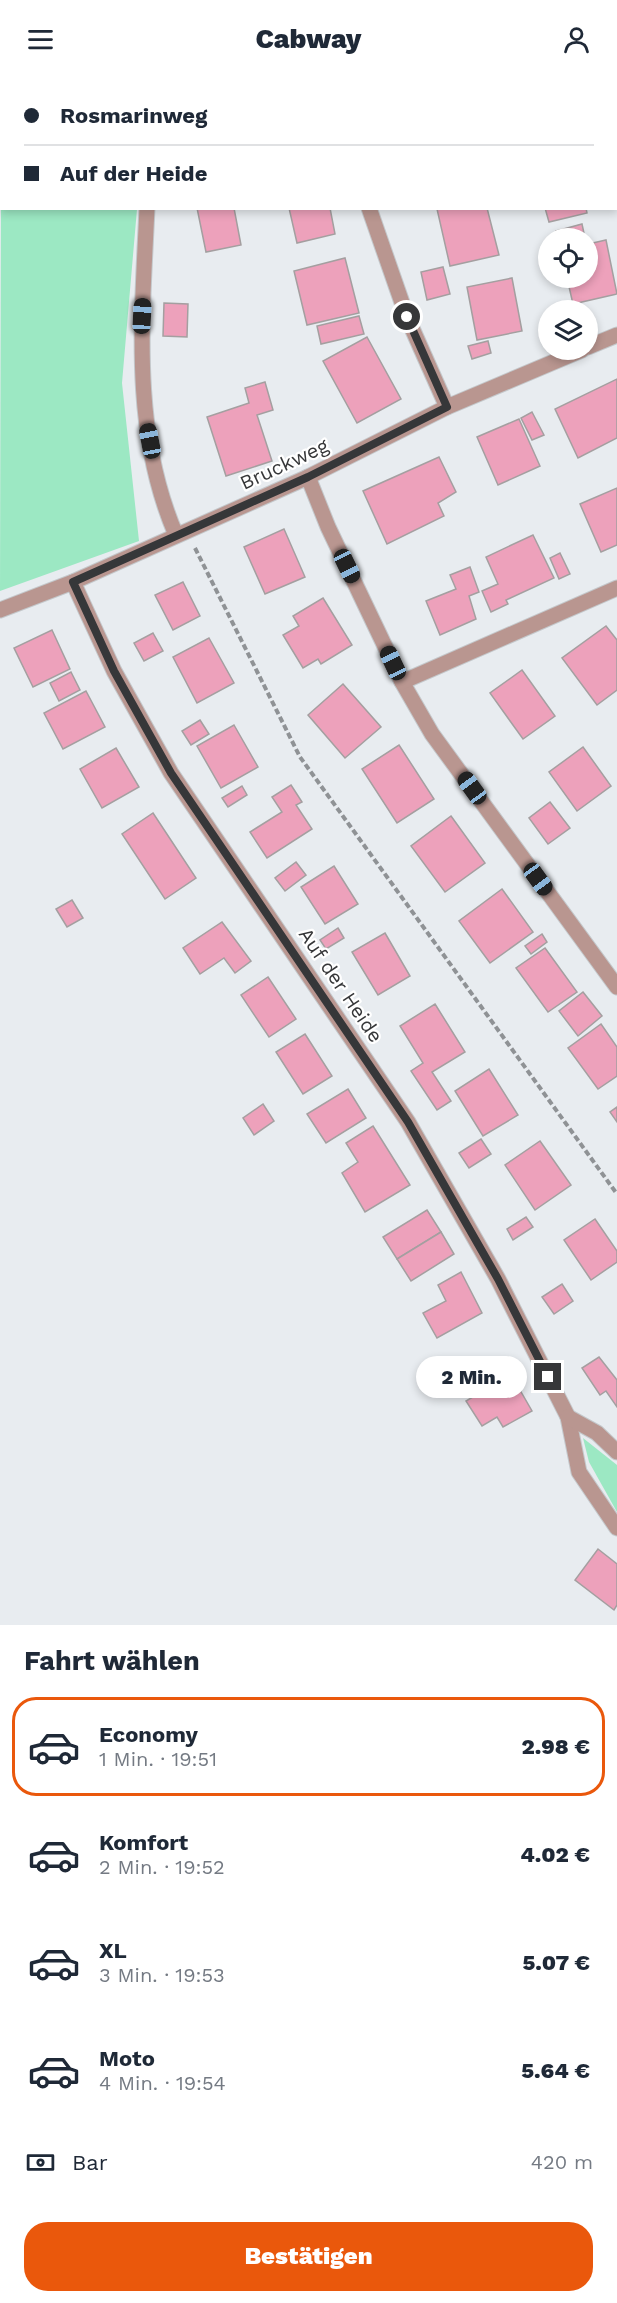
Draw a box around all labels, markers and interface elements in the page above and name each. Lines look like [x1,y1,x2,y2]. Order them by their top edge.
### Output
icon: menu [24,23,57,56]
text: Cabway [256,23,362,55]
icon: person [560,23,593,56]
text: Rosmarinweg [60,103,207,128]
text: Auf der Heide [60,161,207,186]
map controls [538,228,598,360]
button: locate [538,228,598,288]
car [132,298,152,334]
button: layers [538,300,598,360]
route start [393,303,420,330]
car [138,422,162,460]
street label: Bruckweg [236,433,332,495]
car [331,546,363,586]
car [377,643,409,683]
car [454,768,490,808]
car [520,859,556,899]
street label: Auf der Heide [294,923,388,1047]
callout: 2 Min. [416,1356,527,1398]
route end [534,1363,561,1390]
text: 2 Min. [441,1365,502,1389]
text: Fahrt wählen [24,1645,200,1677]
icon: car [27,1720,81,1774]
text: Economy [99,1722,198,1747]
text: 2.98 € [521,1734,590,1759]
text: 1 Min. · 19:51 [99,1747,217,1771]
icon: car [27,1828,81,1882]
text: Komfort [99,1830,188,1855]
text: 4.02 € [520,1842,590,1867]
text: 2 Min. · 19:52 [99,1855,225,1879]
icon: car [27,1936,81,1990]
text: XL [99,1938,127,1963]
text: 5.07 € [522,1950,590,1975]
text: 3 Min. · 19:53 [99,1963,225,1987]
icon: car [27,2044,81,2098]
text: Moto [99,2046,155,2071]
text: 5.64 € [521,2058,590,2083]
text: 4 Min. · 19:54 [99,2071,226,2095]
icon: cash [24,2146,57,2179]
text: Bar [72,2150,108,2175]
text: 420 m [531,2150,593,2174]
button: Bestätigen [24,2222,593,2291]

